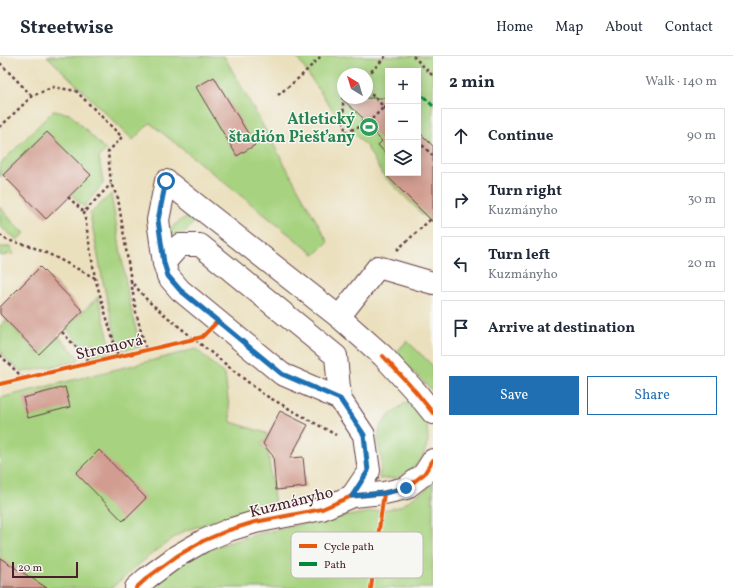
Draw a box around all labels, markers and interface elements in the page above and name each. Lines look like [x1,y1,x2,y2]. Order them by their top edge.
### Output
text: Streetwise [20,15,113,41]
text: Home [496,18,533,37]
text: Map [555,18,583,37]
text: About [605,18,643,37]
text: Contact [665,18,713,37]
north arrow [337,68,373,104]
map controls [385,68,421,176]
button: + [385,68,421,104]
text: 2 min [449,71,495,94]
text: Walk · 140 m [645,73,717,91]
button: − [385,104,421,140]
place label: Atletický štadión Piešťany [229,109,355,149]
sports icon: Atletický štadión Piešťany [358,116,380,138]
icon: ahead [450,125,472,147]
text: Continue [488,126,553,147]
text: 90 m [687,127,716,145]
button: layers [385,140,421,176]
route start [157,172,175,190]
text: Turn right [488,181,562,202]
icon: right [450,189,472,211]
text: 30 m [688,191,716,209]
text: Kuzmányho [488,202,558,220]
text: Turn left [488,245,550,266]
icon: left [450,253,472,275]
text: 20 m [687,255,716,273]
text: Kuzmányho [488,266,558,284]
icon: arrive [450,317,472,339]
text: Arrive at destination [488,318,635,339]
street label: Stromová [74,330,145,366]
button: Save [449,376,579,415]
button: Share [587,376,717,415]
route end [397,479,415,497]
street label: Kuzmányho [247,482,336,524]
legend [291,532,423,578]
text: Cycle path [324,540,374,555]
text: Path [324,558,347,573]
scale bar [12,560,78,579]
text: 20 m [18,561,42,576]

